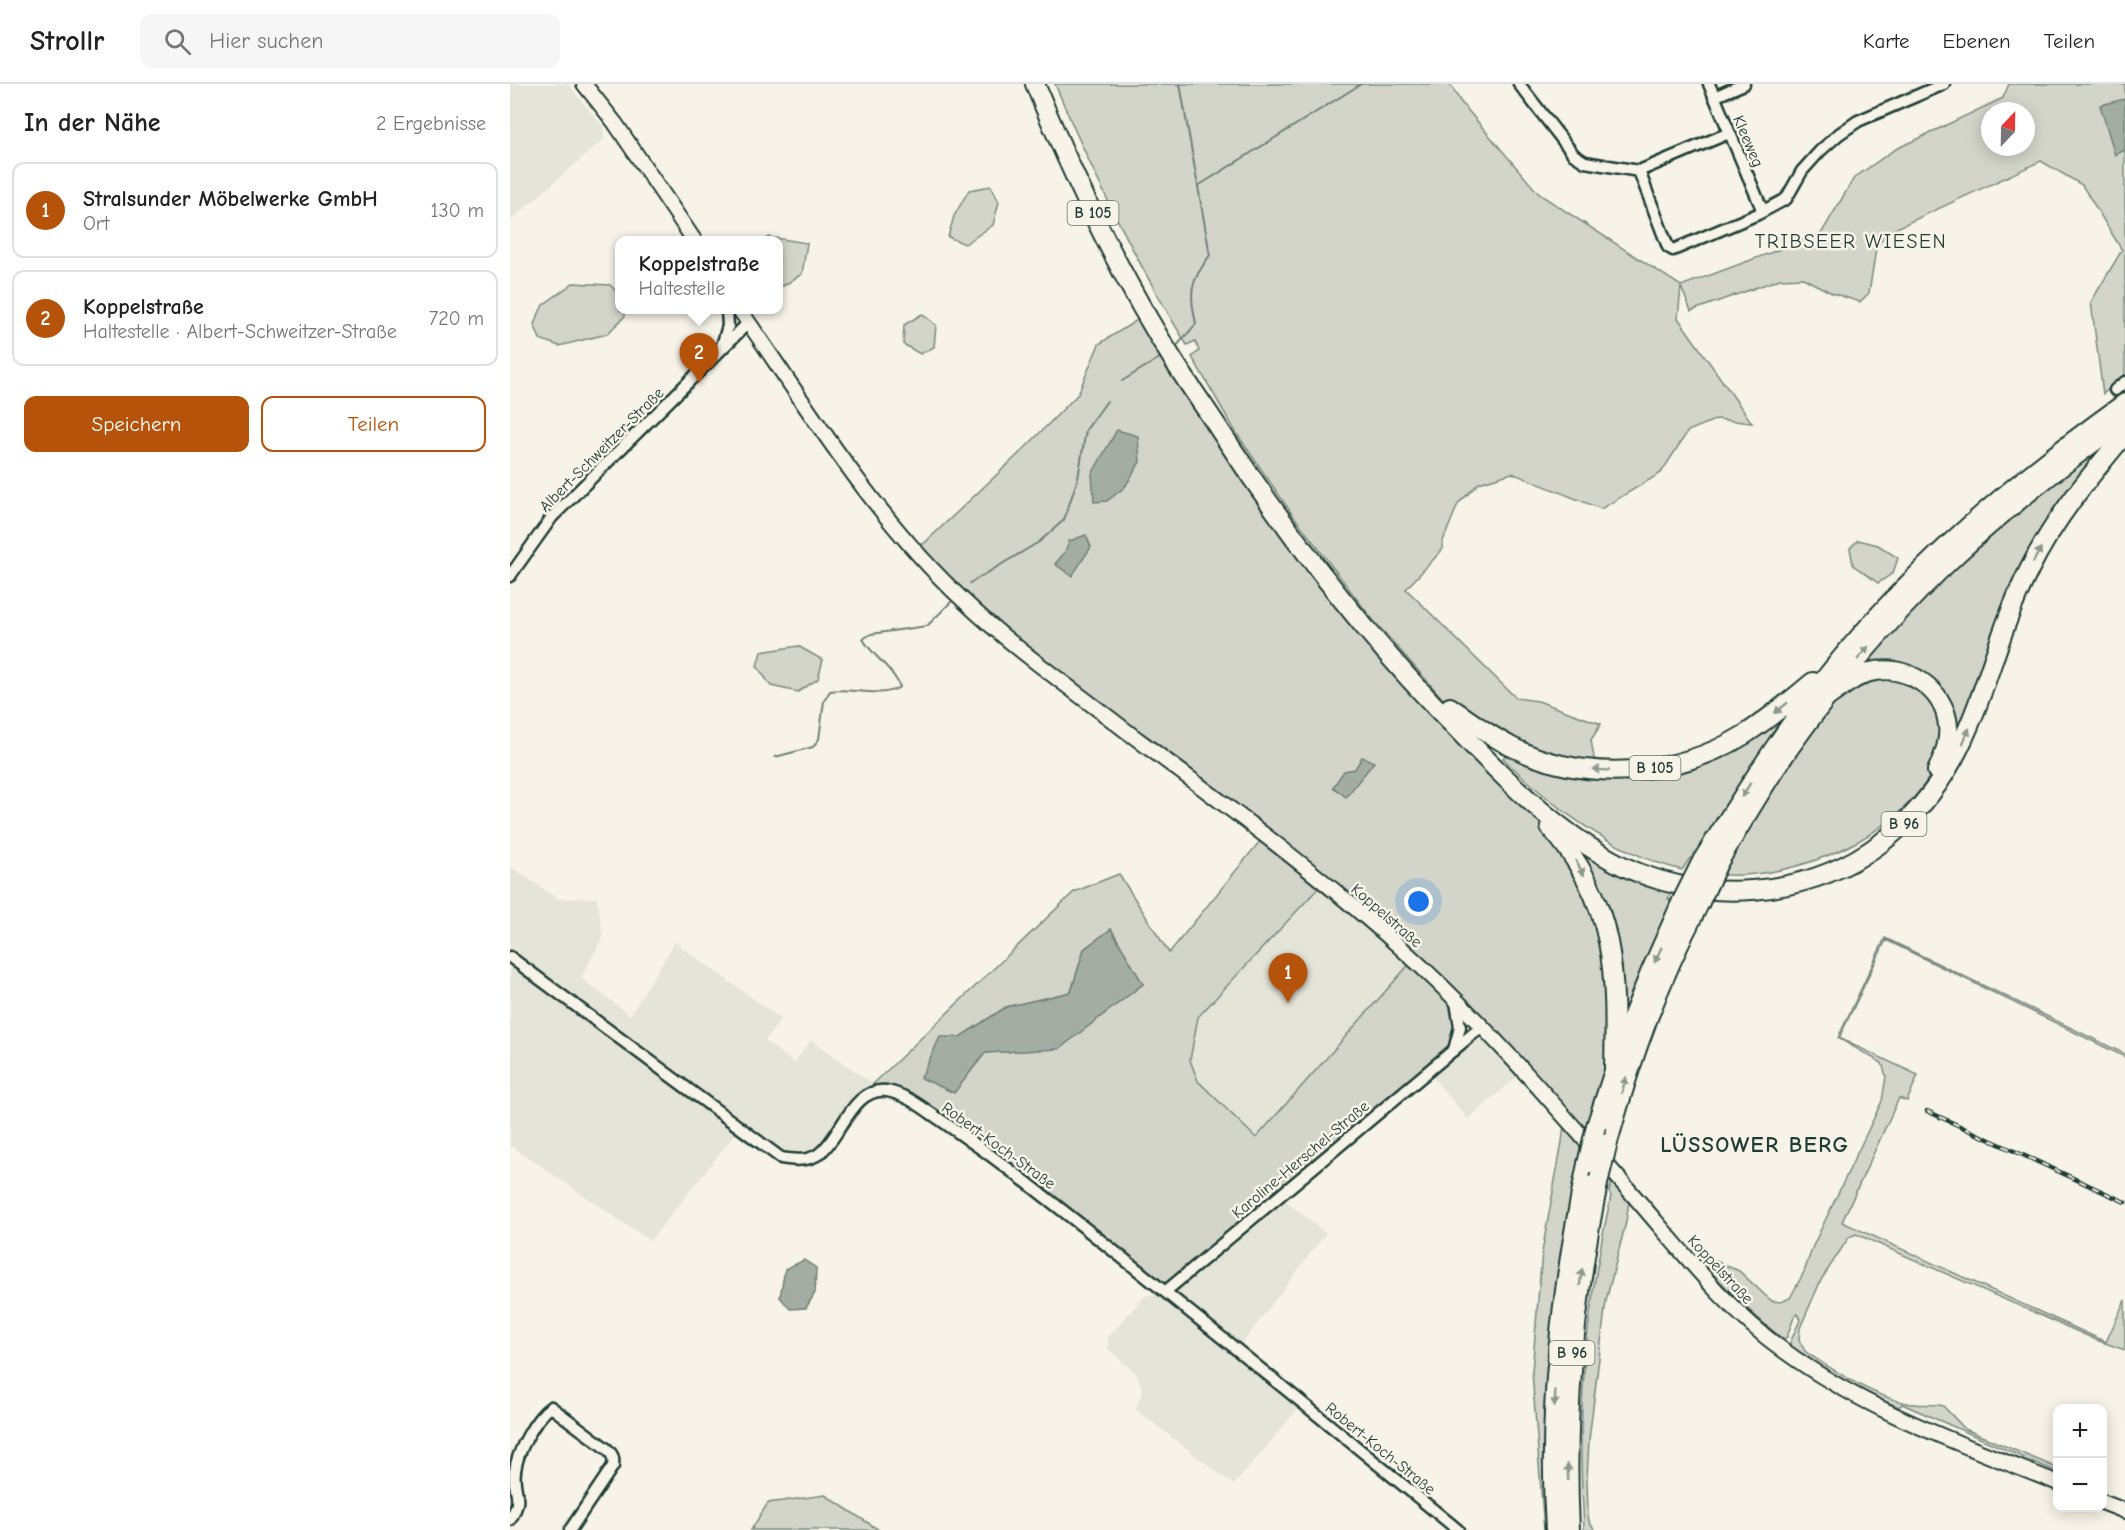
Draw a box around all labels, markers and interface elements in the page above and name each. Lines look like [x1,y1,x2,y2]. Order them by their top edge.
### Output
search box [140,14,560,68]
text: Strollr [30,25,104,57]
icon: search [161,25,194,58]
text: Hier suchen [209,28,323,54]
text: Karte [1863,29,1910,53]
text: Ebenen [1943,29,2011,53]
text: Teilen [2044,29,2095,53]
north arrow [1981,102,2035,156]
text: In der Nähe [24,108,161,138]
text: 2 Ergebnisse [376,112,486,135]
street label: Kleeweg [1729,113,1767,170]
text: Stralsunder Möbelwerke GmbH [83,186,378,212]
text: 1 [42,199,49,222]
text: 130 m [431,199,484,222]
road number: B 105 [1068,201,1118,225]
text: Ort [83,212,110,235]
district label: TRIBSEER WIESEN [1755,230,1947,253]
popup [615,236,783,314]
text: Koppelstraße [639,251,759,277]
text: Haltestelle [639,277,725,300]
text: Koppelstraße [83,294,204,320]
text: 2 [41,307,50,330]
text: 720 m [429,307,484,330]
text: Haltestelle · Albert-Schweitzer-Straße [83,320,397,343]
pin: 2 [680,334,718,383]
street label: Albert-Schweitzer-Straße [536,384,668,516]
button: Speichern [24,396,249,452]
button: Teilen [261,396,486,452]
one-way arrow [2032,546,2042,563]
one-way arrow [1857,645,1870,661]
one-way arrow [1773,702,1789,715]
one-way arrow [1961,727,1971,745]
road number: B 105 [1630,756,1680,780]
one-way arrow [1591,765,1610,775]
one-way arrow [1740,782,1751,798]
road number: B 96 [1882,812,1926,836]
one-way arrow [1574,860,1585,876]
street label: Koppelstraße [1347,880,1425,951]
your location [1404,887,1433,916]
one-way arrow [1653,946,1662,963]
pin: 1 [1268,954,1308,1003]
one-way arrow [1619,1076,1629,1094]
street label: Karoline-Herschel-Straße [1229,1097,1373,1222]
street label: Robert-Koch-Straße [938,1099,1059,1193]
district label: LÜSSOWER BERG [1660,1132,1850,1158]
street label: Koppelstraße [1684,1231,1757,1308]
one-way arrow [1576,1268,1585,1287]
road number: B 96 [1550,1341,1594,1365]
one-way arrow [1550,1388,1559,1407]
street label: Robert-Koch-Straße [1322,1399,1439,1499]
map controls [2053,1404,2107,1512]
button: + [2053,1404,2107,1458]
button: − [2053,1458,2107,1512]
one-way arrow [1563,1462,1573,1481]

